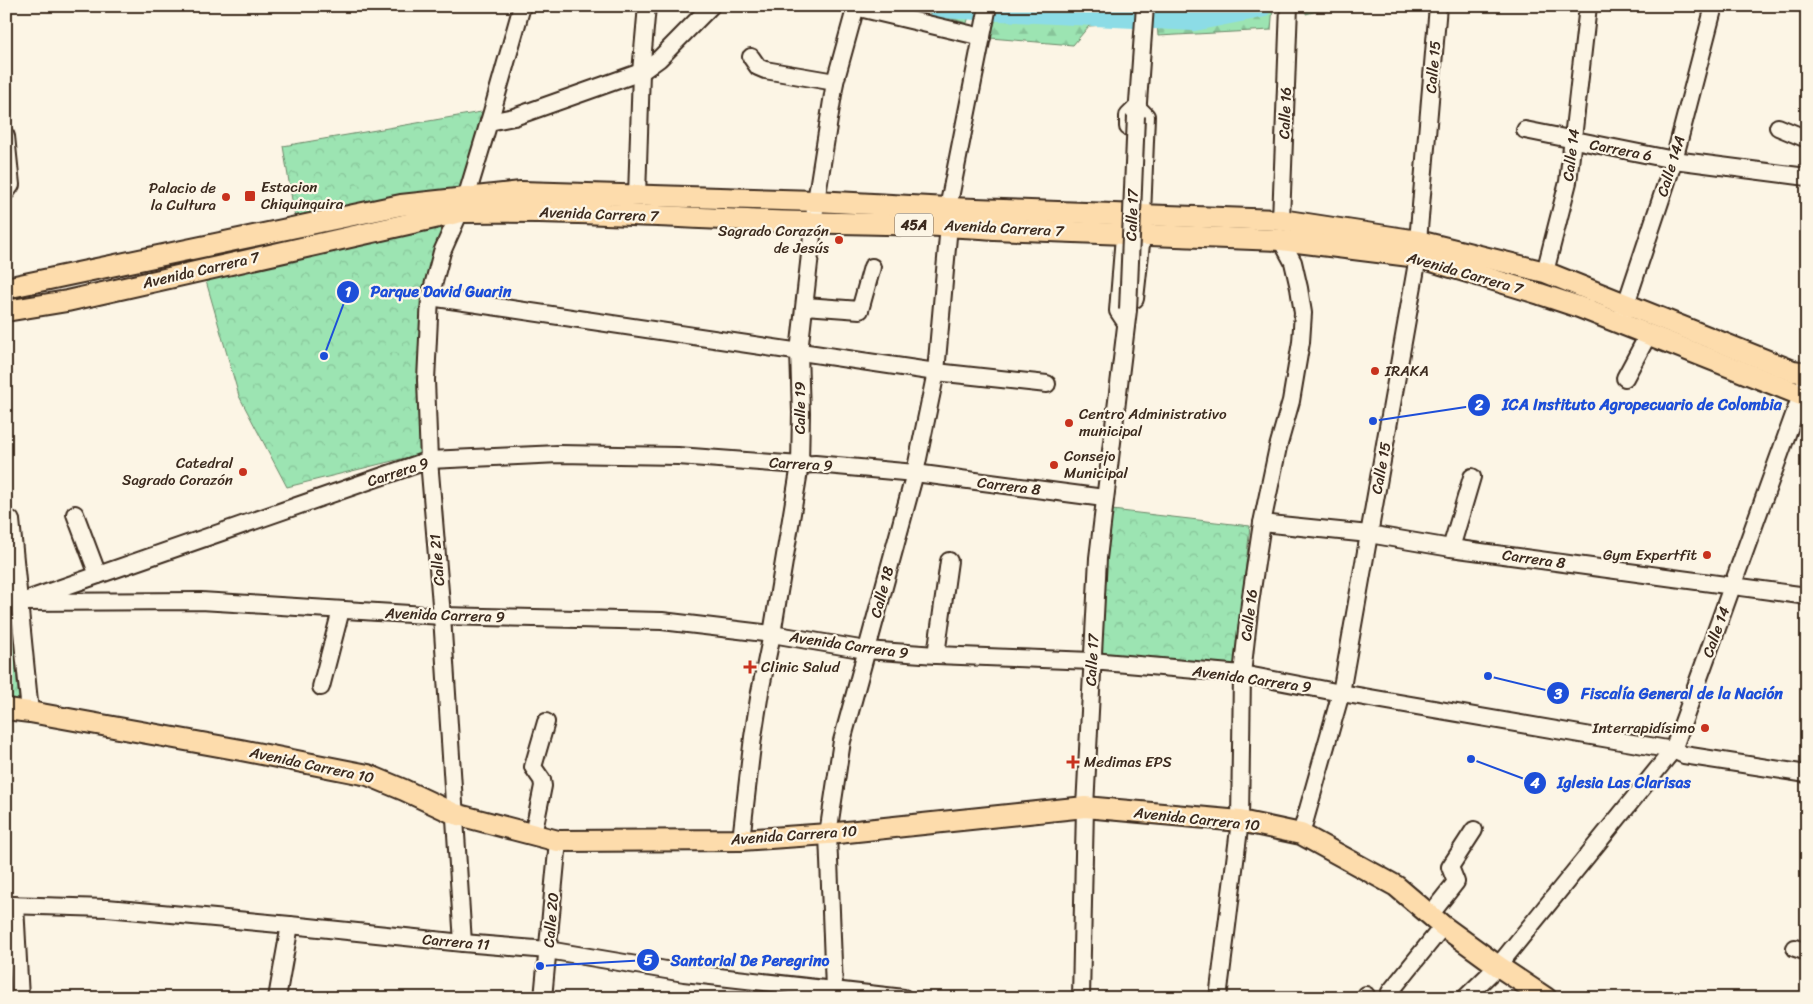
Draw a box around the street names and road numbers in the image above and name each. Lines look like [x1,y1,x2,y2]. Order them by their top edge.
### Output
street label: Calle 15 [1418,40,1448,94]
street label: Calle 16 [1271,87,1299,139]
street label: Calle 14 [1555,127,1587,183]
street label: Carrera 6 [1588,131,1654,169]
street label: Calle 14A [1649,132,1693,200]
street label: Calle 17 [1118,187,1146,241]
street label: Avenida Carrera 7 [538,199,660,229]
street label: Avenida Carrera 7 [943,212,1066,244]
road number: 45A [895,214,933,236]
street label: Avenida Carrera 7 [139,244,263,296]
street label: Avenida Carrera 7 [1403,244,1527,302]
street label: Calle 19 [787,382,813,434]
street label: Calle 15 [1364,440,1398,496]
street label: Carrera 9 [769,449,833,479]
street label: Carrera 9 [364,450,432,494]
street label: Carrera 8 [976,469,1042,503]
street label: Calle 21 [422,533,452,587]
street label: Carrera 8 [1501,542,1567,576]
street label: Calle 18 [863,563,901,621]
street label: Calle 16 [1233,588,1265,642]
street label: Avenida Carrera 9 [384,600,505,630]
street label: Calle 14 [1695,603,1737,661]
street label: Avenida Carrera 9 [787,624,910,666]
street label: Calle 17 [1078,632,1106,687]
street label: Avenida Carrera 9 [1190,658,1313,700]
street label: Avenida Carrera 10 [246,739,377,791]
street label: Avenida Carrera 10 [1132,799,1261,839]
street label: Avenida Carrera 10 [729,818,858,852]
street label: Calle 20 [536,891,566,949]
street label: Carrera 11 [421,926,491,958]

